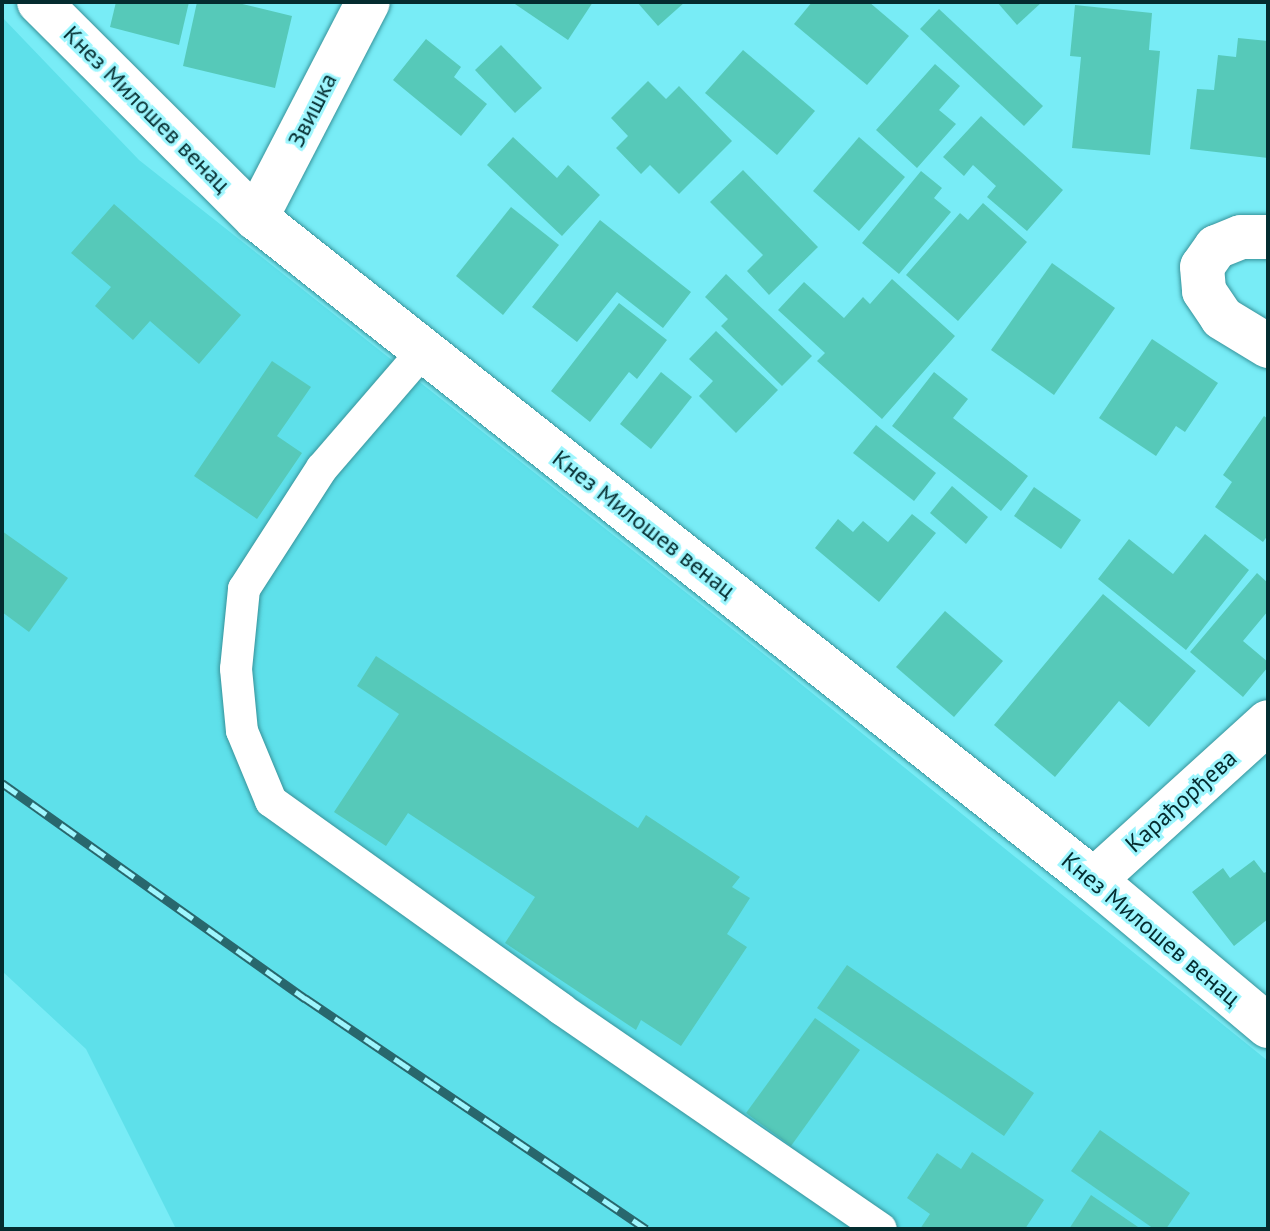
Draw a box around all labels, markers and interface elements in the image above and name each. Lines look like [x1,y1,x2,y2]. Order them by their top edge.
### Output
street label: Кнез Милошев венац [58,20,236,198]
street label: Звишка [281,68,343,152]
street label: Кнез Милошев венац [547,444,741,604]
street label: Карађорђева [1119,744,1243,858]
street label: Кнез Милошев венац [1056,846,1246,1012]

